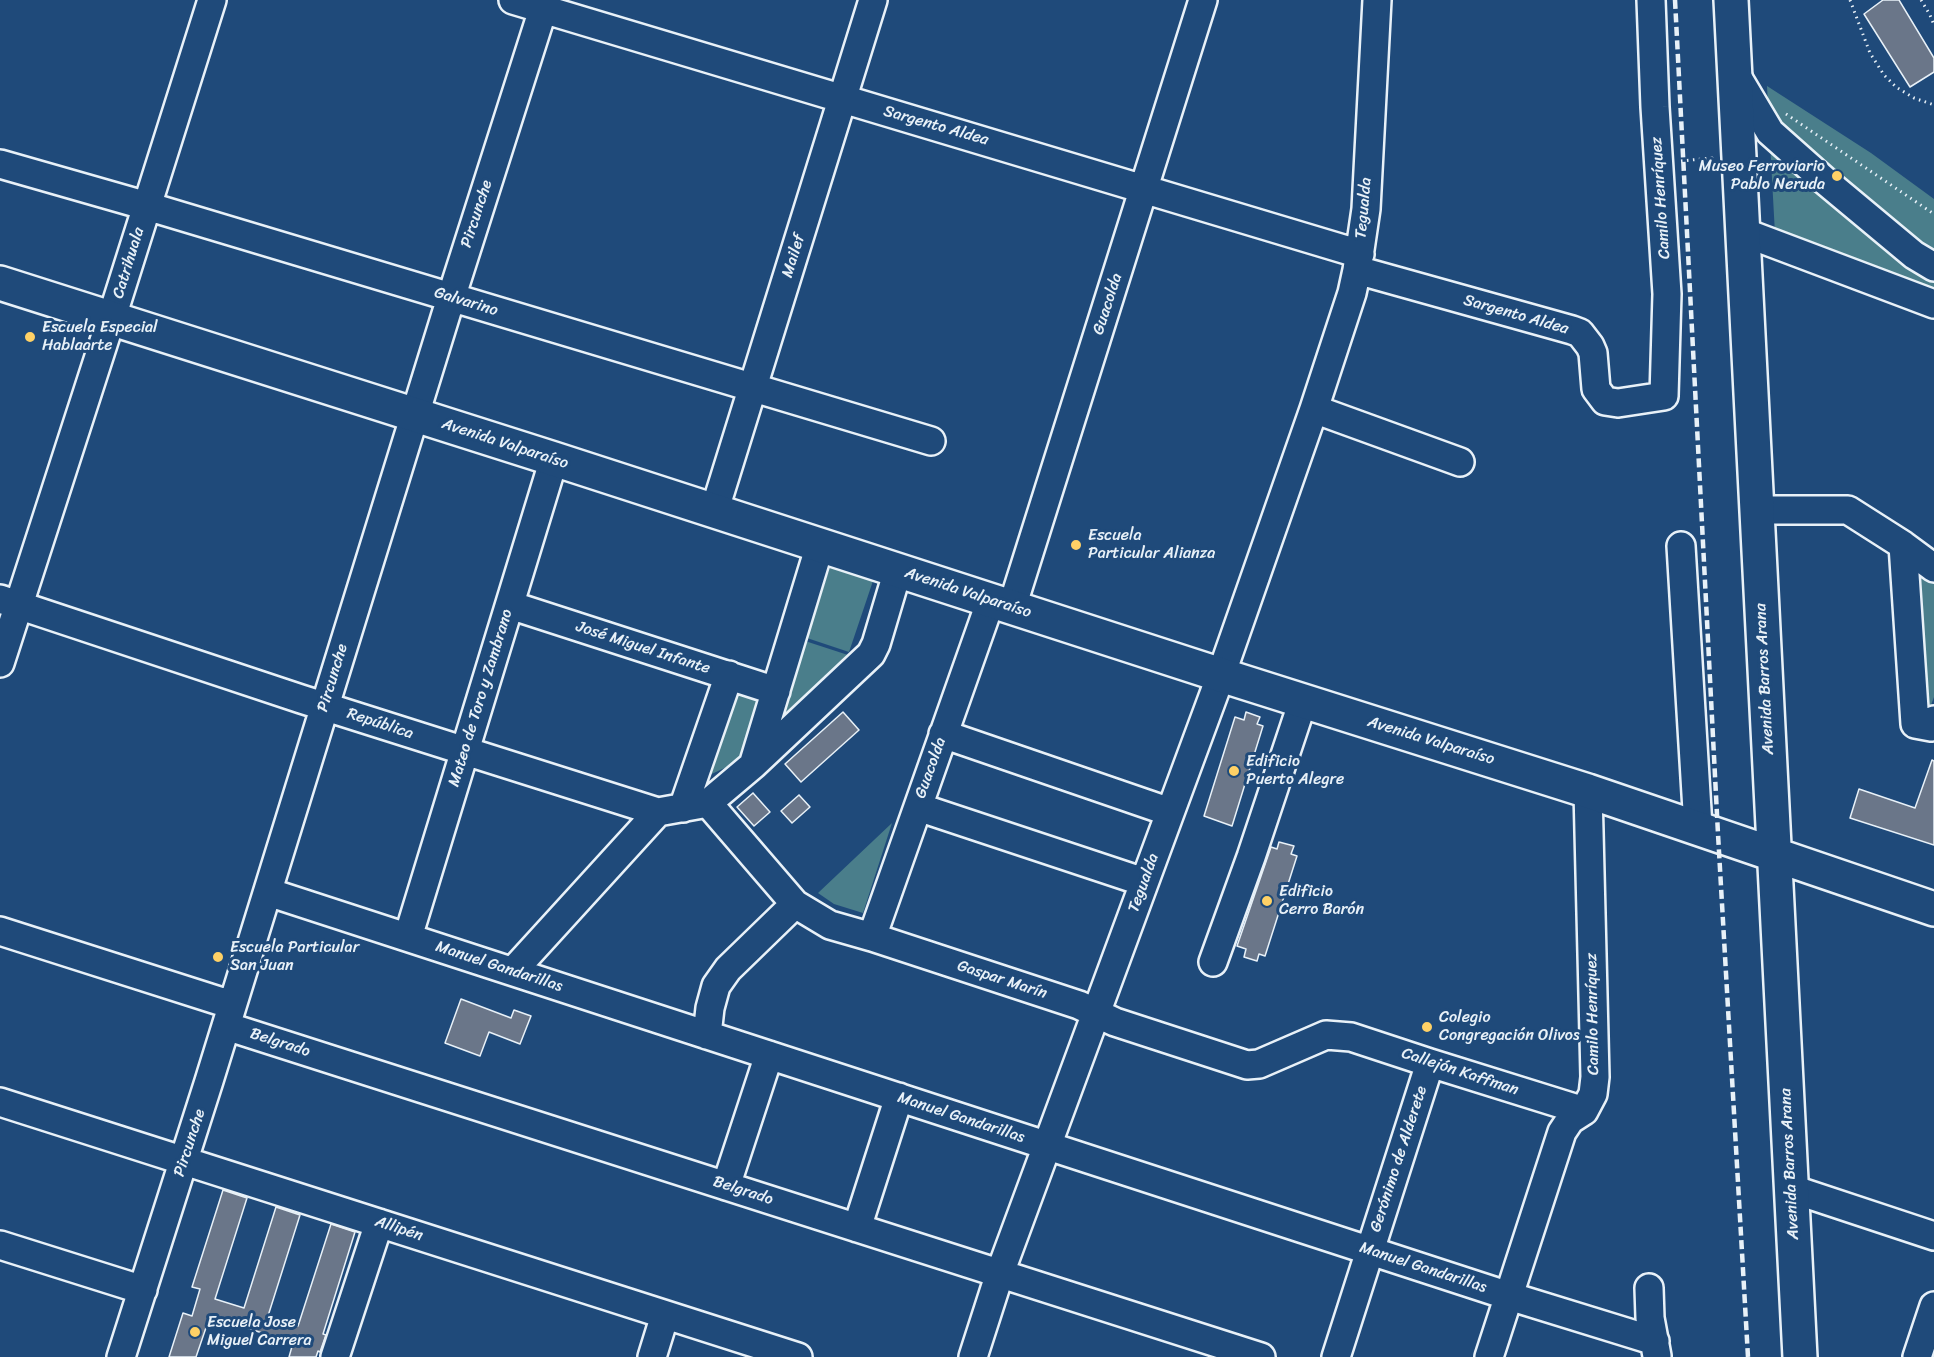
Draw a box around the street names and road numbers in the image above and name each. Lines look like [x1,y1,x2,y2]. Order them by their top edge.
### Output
street label: Sargento Aldea [881,102,991,150]
street label: Camilo Henríquez [1647,136,1675,260]
street label: Tegualda [1352,177,1376,239]
street label: Pircunche [457,178,497,250]
street label: Catrihuala [109,225,149,301]
street label: Mailef [778,232,810,280]
street label: Guacolda [1089,271,1127,337]
street label: Galvarino [432,283,500,321]
street label: Sargento Aldea [1461,291,1571,339]
street label: Avenida Valparaíso [439,415,571,473]
street label: Avenida Valparaíso [902,564,1034,622]
street label: Avenida Barros Arana [1751,603,1779,755]
street label: Mateo de Toro y Zambrano [445,607,517,789]
street label: José Miguel Infante [574,617,712,679]
street label: Pircunche [314,642,352,714]
street label: República [344,704,416,744]
street label: Avenida Valparaíso [1365,713,1497,769]
street label: Guacolda [911,735,951,801]
street label: Tegualda [1124,851,1164,915]
street label: Manuel Gandarillas [433,937,565,997]
street label: Camilo Henríquez [1582,953,1604,1075]
street label: Gaspar Marín [955,956,1049,1004]
street label: Belgrado [248,1024,312,1062]
street label: Callejón Kaffman [1399,1044,1521,1100]
street label: Gerónimo de Alderete [1366,1084,1432,1234]
street label: Manuel Gandarillas [895,1088,1027,1148]
street label: Avenida Barros Arana [1776,1088,1804,1240]
street label: Pircunche [170,1107,210,1179]
street label: Belgrado [711,1172,775,1210]
street label: Allipén [373,1212,425,1246]
street label: Manuel Gandarillas [1357,1238,1489,1298]

